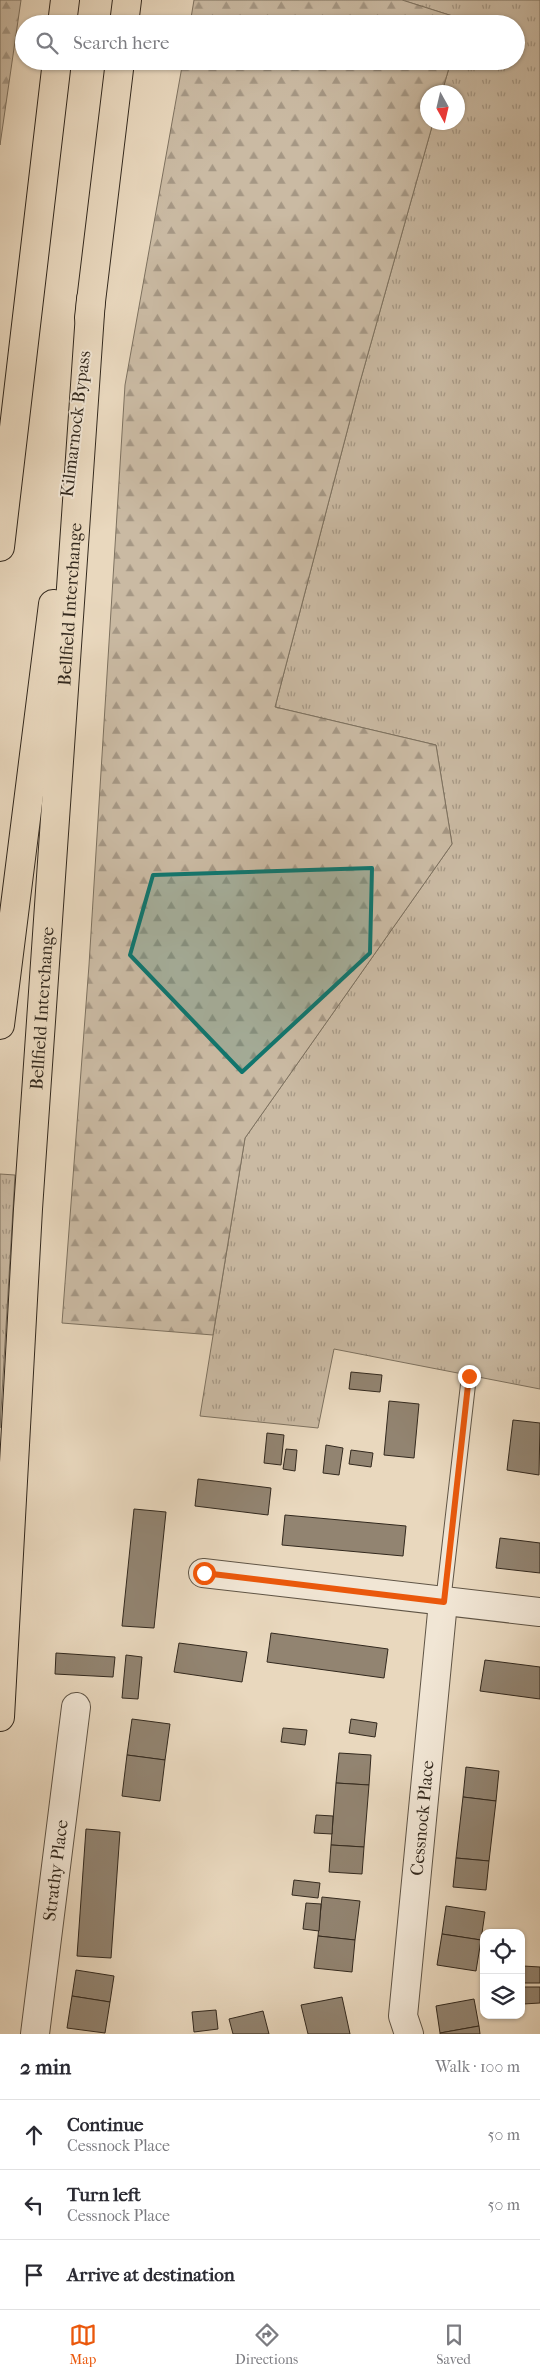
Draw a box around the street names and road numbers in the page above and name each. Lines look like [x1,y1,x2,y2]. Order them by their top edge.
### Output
street label: Kilmarnock Bypass [57,349,95,498]
street label: Bellfield Interchange [54,522,86,687]
street label: Bellfield Interchange [26,926,58,1091]
street label: Cessnock Place [406,1759,438,1877]
street label: Strathy Place [39,1818,72,1922]

